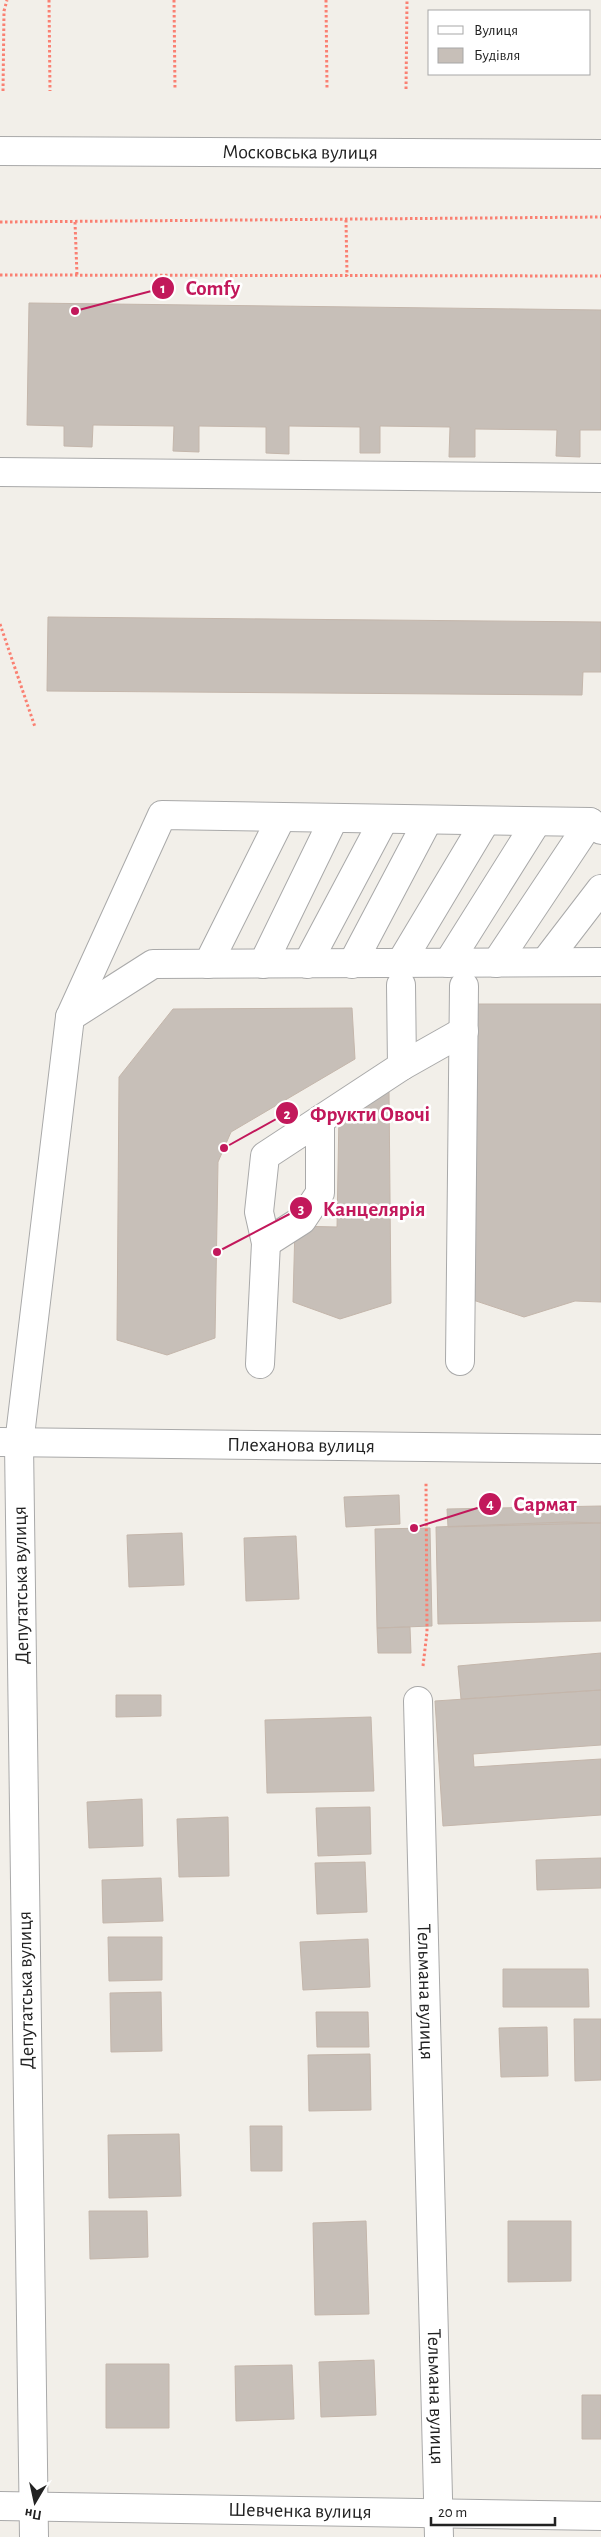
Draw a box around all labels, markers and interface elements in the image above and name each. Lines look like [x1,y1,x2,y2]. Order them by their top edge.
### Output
legend [428,10,591,75]
text: Вулиця [474,23,518,38]
text: Будівля [474,48,520,63]
street label: Московська вулиця [222,142,378,163]
callout: Comfy [150,270,250,306]
text: Comfy [186,278,241,299]
text: 1 [160,281,166,296]
callout: Фрукти Овочі [275,1095,440,1131]
text: Фрукти Овочі [310,1104,430,1125]
text: 2 [283,1107,291,1122]
callout: Канцелярія [288,1190,436,1226]
text: Канцелярія [323,1199,425,1220]
text: 3 [298,1202,304,1217]
street label: Плеханова вулиця [227,1435,375,1456]
callout: Сармат [478,1486,586,1522]
text: Сармат [513,1494,578,1515]
text: 4 [486,1497,494,1512]
street label: Депутатська вулиця [10,1506,32,1664]
street label: Депутатська вулиця [15,1911,37,2069]
street label: Тельмана вулиця [414,1924,437,2060]
street label: Тельмана вулиця [424,2329,447,2465]
north arrow [10,2477,60,2527]
scale bar [431,2494,555,2526]
street label: Шевченка вулиця [228,2500,372,2522]
text: 20 m [438,2505,467,2520]
text: Пн [24,2506,43,2522]

